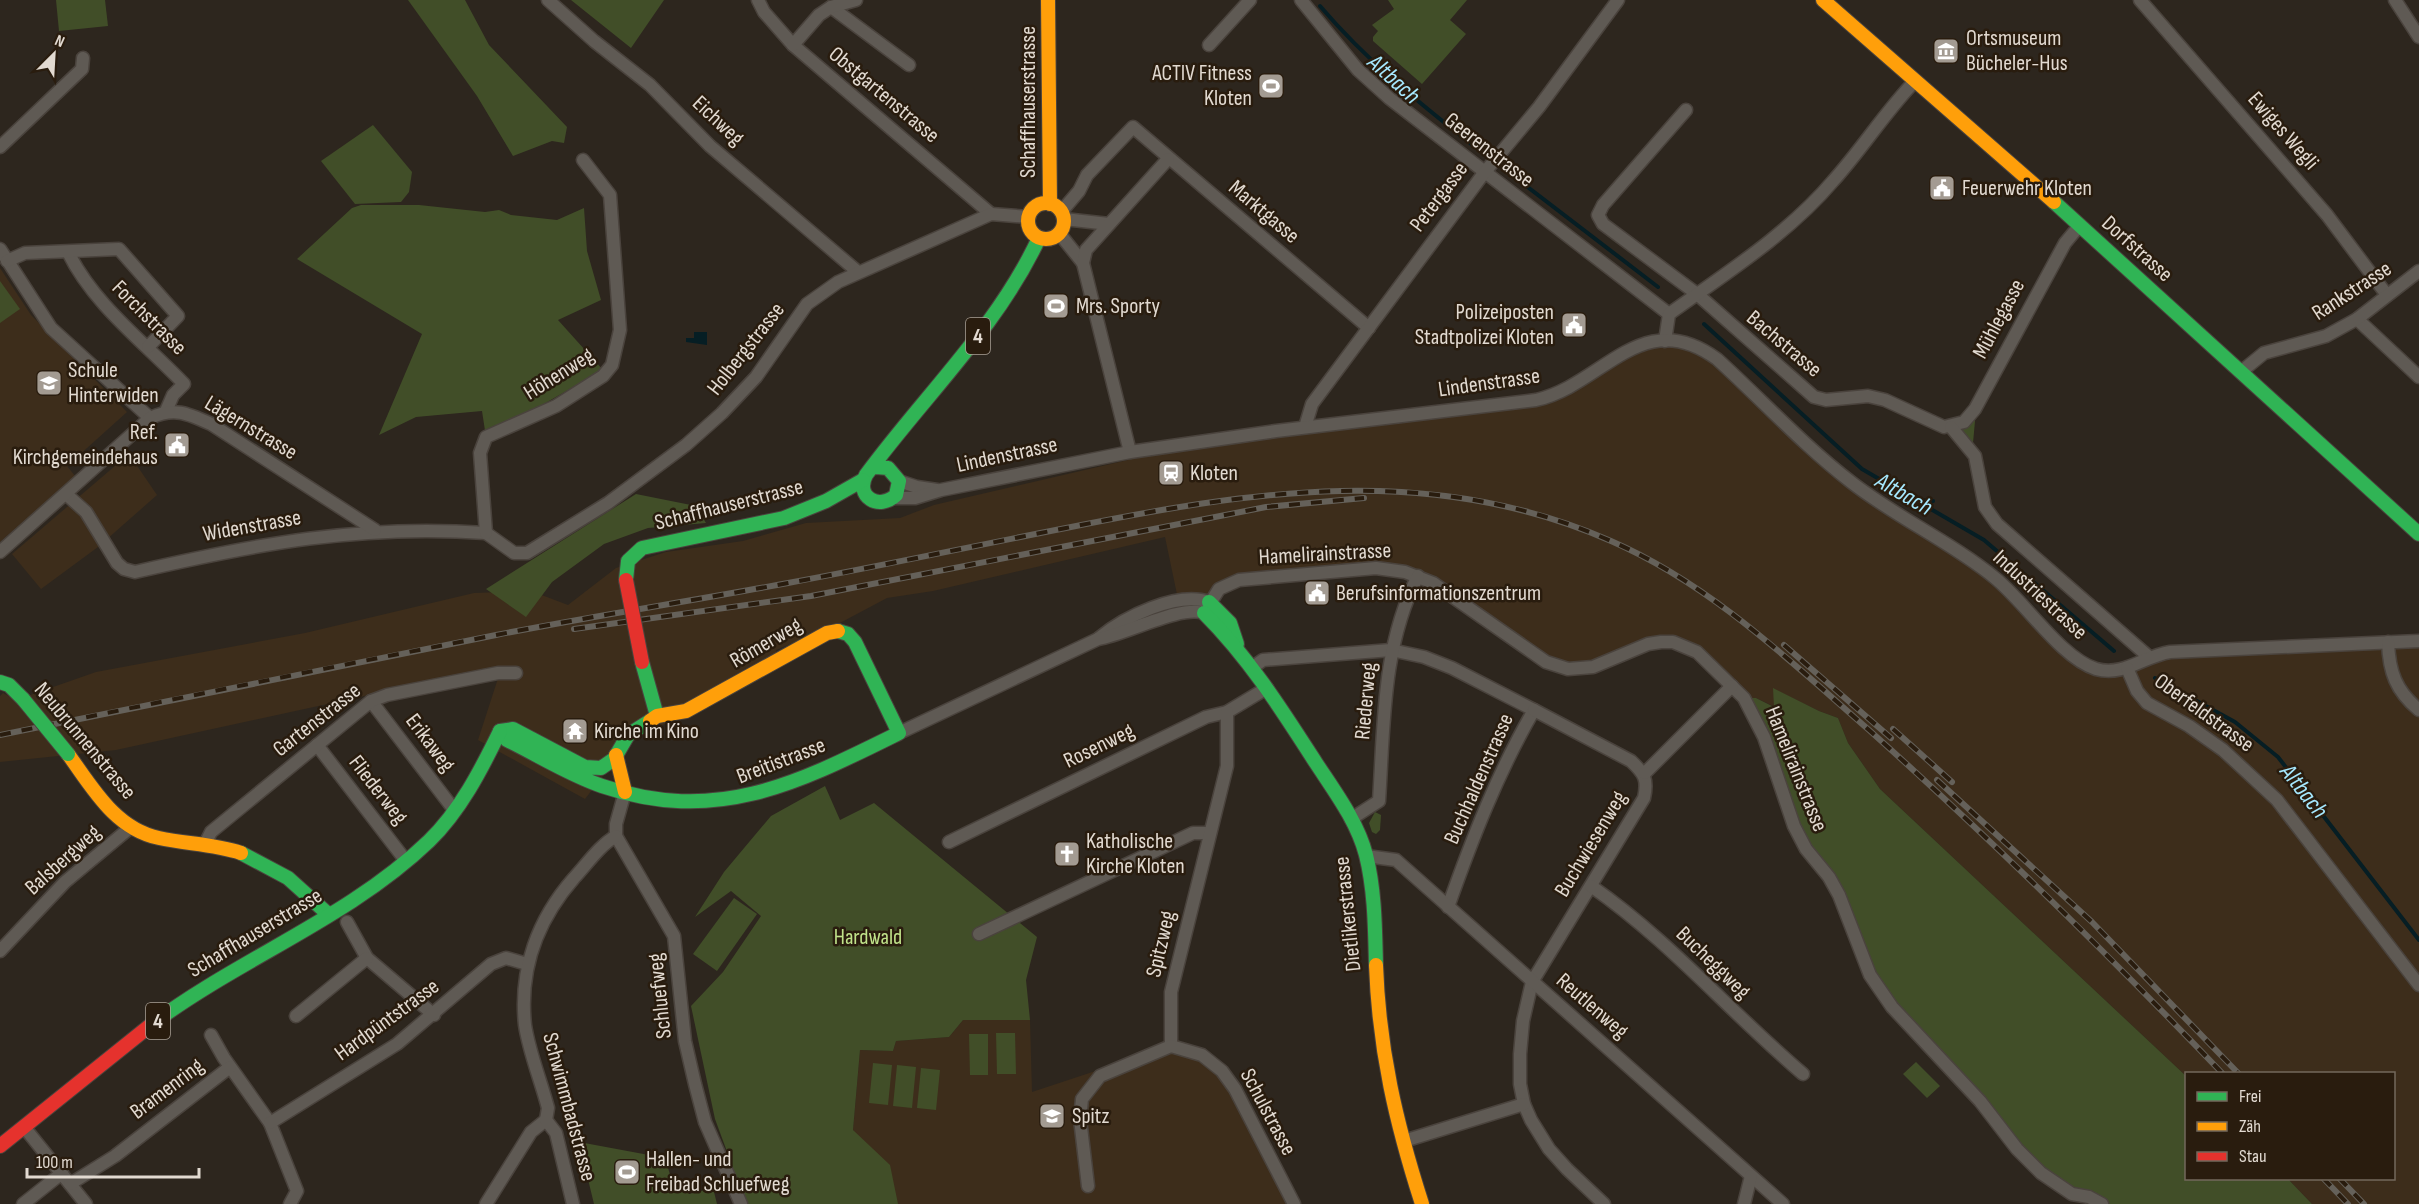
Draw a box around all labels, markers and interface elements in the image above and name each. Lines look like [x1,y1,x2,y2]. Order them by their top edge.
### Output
north arrow [24,24,84,84]
place label: Ortsmuseum Bücheler-Hus [1966,25,2068,77]
street label: Schaffhauserstrasse [1015,26,1042,178]
text: N [52,31,67,52]
museum icon: Ortsmuseum Bücheler-Hus [1931,36,1961,66]
street label: Obstgartenstrasse [823,41,945,149]
water label: Altbach [1361,47,1426,110]
place label: ACTIV Fitness Kloten [1151,60,1252,112]
sports icon: ACTIV Fitness Kloten [1256,71,1286,101]
street label: Ewiges Wegli [2242,86,2324,176]
street label: Eichweg [686,90,750,152]
street label: Geerenstrasse [1439,107,1539,193]
street label: Petergasse [1404,157,1474,237]
public building icon: Feuerwehr Kloten [1927,173,1957,203]
street label: Marktgasse [1223,175,1305,249]
place label: Feuerwehr Kloten [1962,175,2092,202]
street label: Dorfstrasse [2096,210,2178,288]
street label: Rankstrasse [2307,255,2397,327]
street label: Forchstrasse [106,275,192,361]
street label: Mühlegasse [1967,275,2031,363]
sports icon: Mrs. Sporty [1041,291,1071,321]
place label: Mrs. Sporty [1076,293,1161,320]
street label: Holbergstrasse [701,297,791,401]
place label: Polizeiposten Stadtpolizei Kloten [1415,299,1554,351]
street label: Bachstrasse [1741,305,1827,383]
public building icon: Polizeiposten Stadtpolizei Kloten [1559,310,1589,340]
road number: 4 [966,318,990,354]
street label: Höhenweg [519,342,599,406]
place label: Schule Hinterwiden [68,357,159,409]
street label: Lindenstrasse [1436,362,1542,404]
school or university icon: Schule Hinterwiden [34,368,64,398]
street label: Lägernstrasse [200,390,302,466]
place label: Ref. Kirchgemeindehaus [13,419,158,471]
public building icon: Ref. Kirchgemeindehaus [162,430,192,460]
street label: Lindenstrasse [954,431,1060,479]
station icon: Kloten [1156,458,1186,488]
place label: Kloten [1190,460,1238,487]
water label: Altbach [1870,466,1938,522]
street label: Schaffhauserstrasse [652,474,806,536]
street label: Widenstrasse [201,504,303,548]
street label: Hamelirainstrasse [1258,537,1392,571]
street label: Industriestrasse [1987,544,2093,646]
public building icon: Berufsinformationszentrum [1302,578,1332,608]
place label: Berufsinformationszentrum [1336,580,1541,607]
street label: Römerweg [725,612,807,674]
street label: Riederweg [1349,661,1383,741]
street label: Oberfeldstrasse [2149,668,2259,758]
street label: Neubrunnenstrasse [28,677,142,805]
street label: Gartenstrasse [268,677,366,763]
street label: Hamelirainstrasse [1759,702,1833,836]
street label: Erikaweg [399,708,461,778]
street label: Buchhaldenstrasse [1438,710,1520,848]
temple icon: Kirche im Kino [560,716,590,746]
street label: Rosenweg [1059,717,1139,775]
place label: Kirche im Kino [594,718,699,745]
street label: Breitistrasse [733,732,829,790]
street label: Fliederweg [343,750,414,830]
water label: Altbach [2273,757,2334,824]
street label: Buchwiesenweg [1549,786,1633,902]
street label: Balsbergweg [20,819,107,901]
place label: Katholische Kirche Kloten [1086,828,1185,880]
church icon: Katholische Kirche Kloten [1052,839,1082,869]
street label: Dietlikerstrasse [1329,855,1367,973]
street label: Schaffhauserstrasse [183,882,327,984]
street label: Spitzweg [1140,908,1182,980]
street label: Bucheggweg [1670,921,1756,1005]
park label: Hardwald [834,924,902,951]
street label: Schluefweg [642,952,678,1040]
street label: Reutlenweg [1550,967,1634,1045]
street label: Hardpüntstrasse [329,973,445,1067]
road number: 4 [146,1003,170,1039]
street label: Schwimmbadstrasse [536,1030,602,1184]
street label: Bramenring [125,1052,209,1125]
street label: Schulstrasse [1234,1064,1302,1160]
legend [2185,1072,2395,1180]
text: Frei [2239,1086,2261,1107]
school or university icon: Spitz [1037,1101,1067,1131]
place label: Spitz [1072,1103,1109,1130]
text: Zäh [2239,1116,2261,1137]
scale bar [27,1141,200,1179]
place label: Hallen- und Freibad Schluefweg [646,1146,790,1198]
text: Stau [2239,1146,2267,1167]
text: 100 m [36,1152,73,1173]
sports icon: Hallen- und Freibad Schluefweg [612,1157,642,1187]

